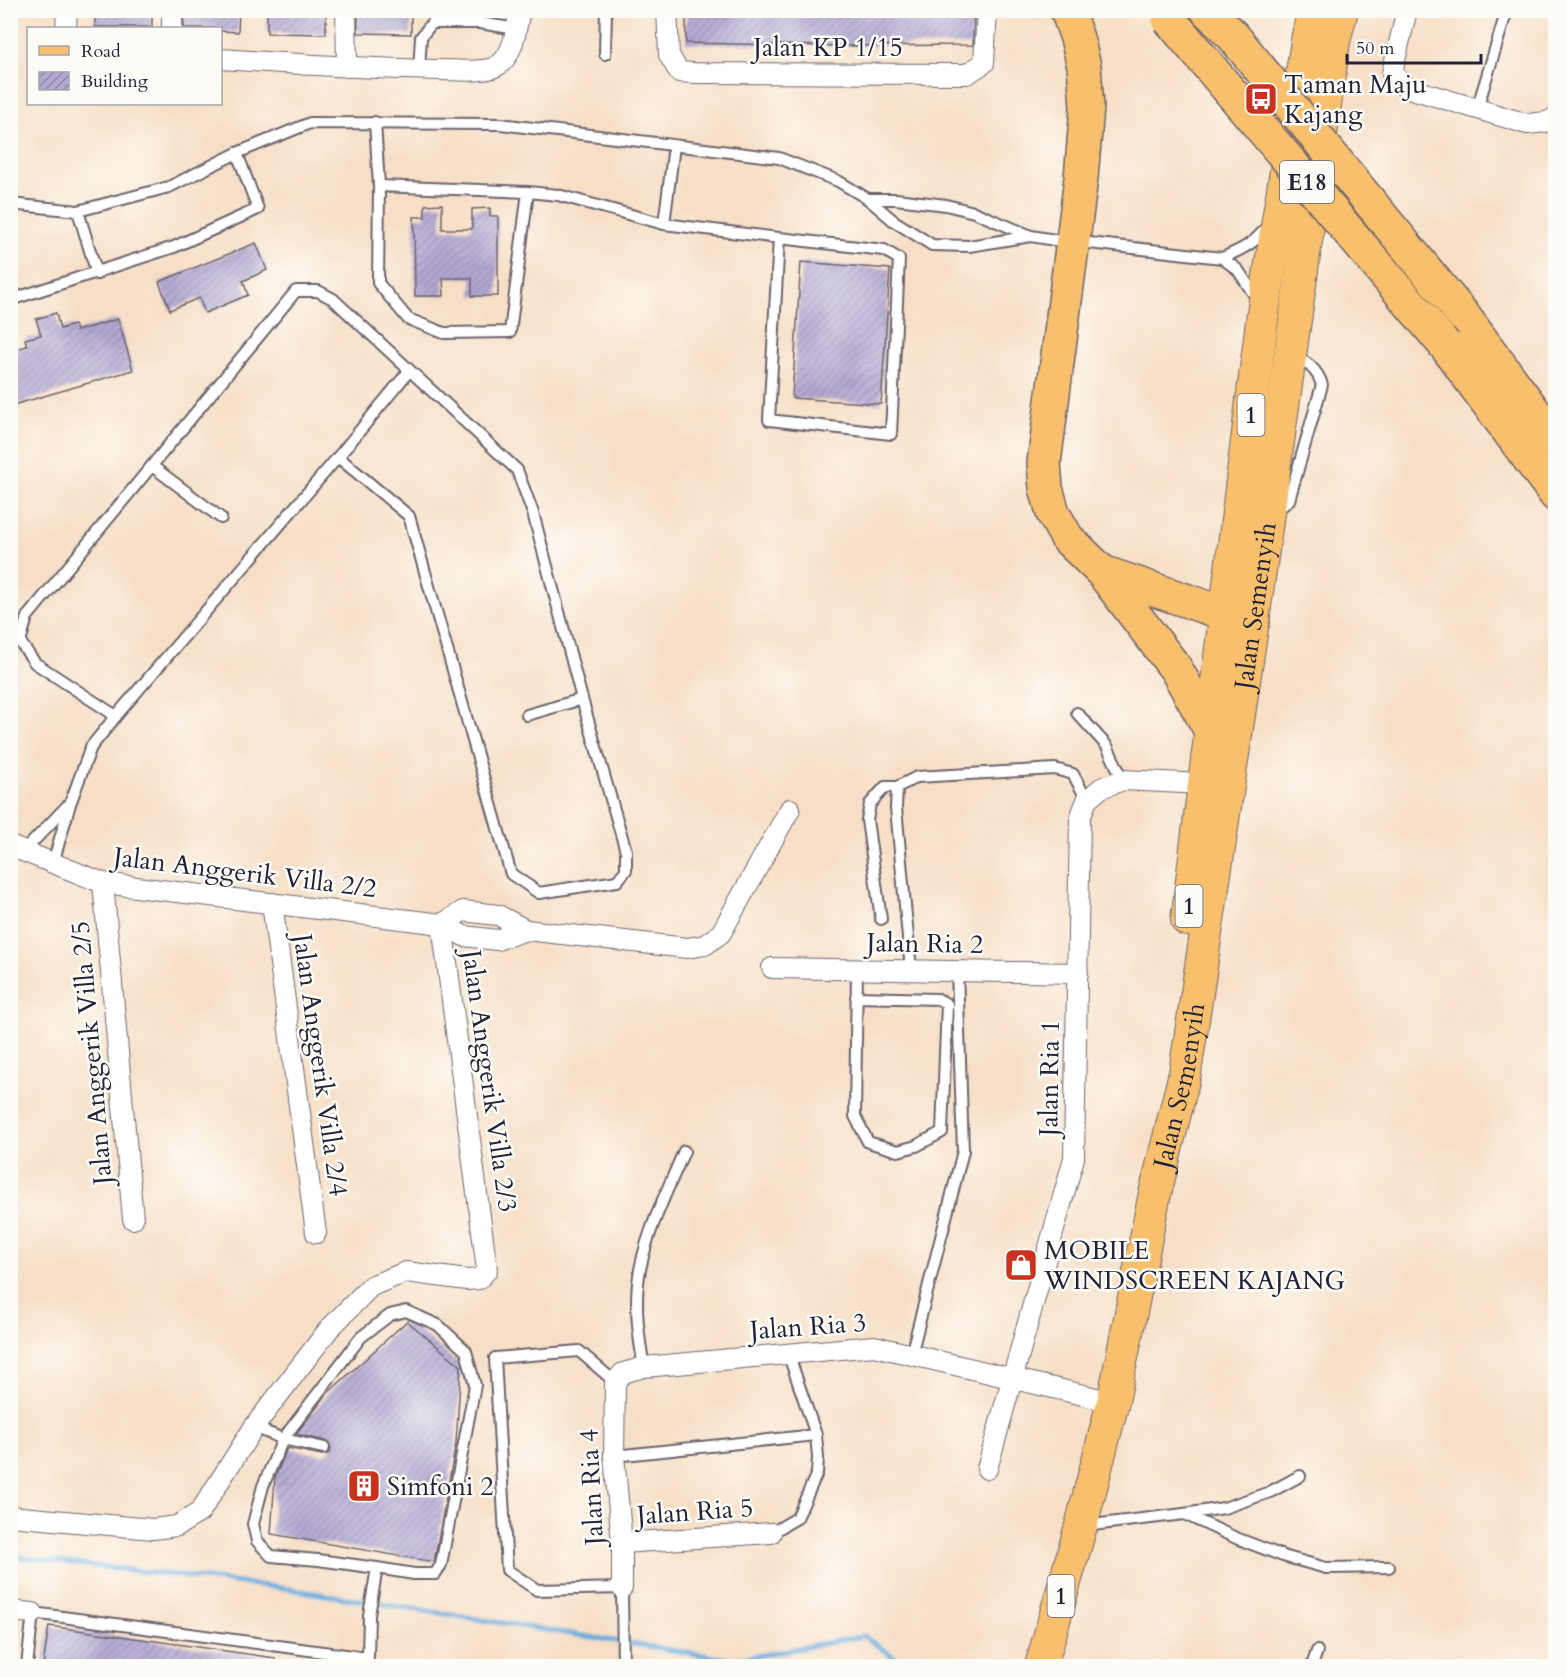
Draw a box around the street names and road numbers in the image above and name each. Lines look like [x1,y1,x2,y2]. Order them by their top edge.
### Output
street label: Jalan KP 1/15 [749,30,903,65]
road number: E18 [1280,161,1334,203]
road number: 1 [1238,394,1264,436]
street label: Jalan Semenyih [1225,520,1285,696]
street label: Jalan Anggerik Villa 2/2 [108,839,378,906]
road number: 1 [1176,885,1202,927]
street label: Jalan Anggerik Villa 2/5 [63,920,121,1190]
street label: Jalan Ria 2 [862,925,984,962]
street label: Jalan Anggerik Villa 2/4 [284,928,356,1198]
street label: Jalan Anggerik Villa 2/3 [453,944,525,1214]
street label: Jalan Semenyih [1144,1001,1213,1176]
street label: Jalan Ria 1 [1031,1019,1068,1141]
street label: Jalan Ria 3 [745,1305,867,1348]
street label: Jalan Ria 4 [571,1428,612,1550]
street label: Jalan Ria 5 [632,1490,754,1533]
road number: 1 [1048,1575,1074,1617]

